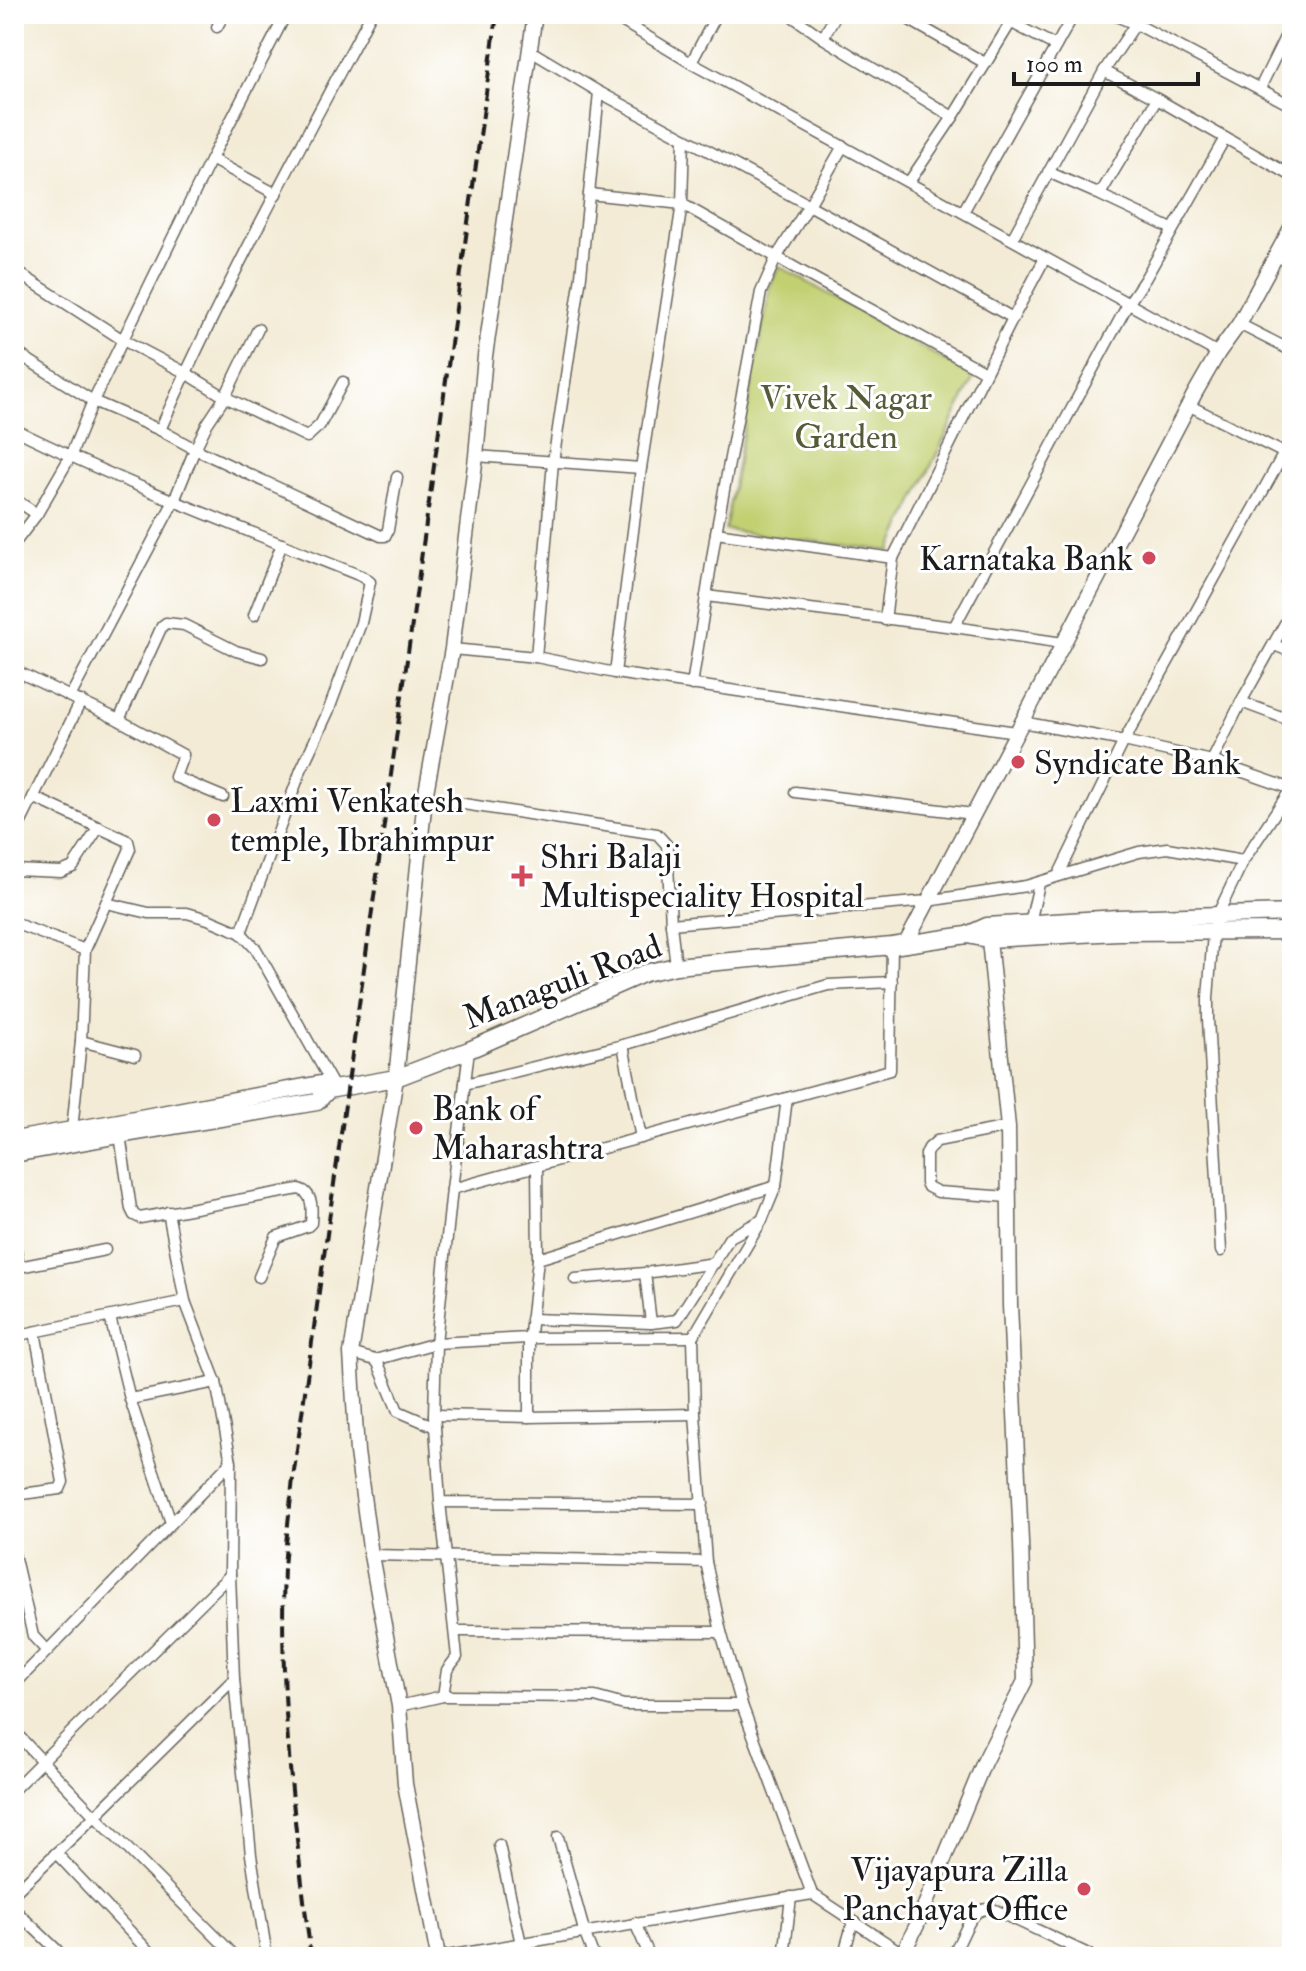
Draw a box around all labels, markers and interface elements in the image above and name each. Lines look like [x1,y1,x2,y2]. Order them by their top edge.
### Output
scale bar [1014,36,1198,86]
text: 100 m [1026,49,1083,80]
park label: Vivek Nagar Garden [760,377,932,459]
place label: Karnataka Bank [919,538,1133,581]
marker: Karnataka Bank [1140,549,1158,567]
place label: Syndicate Bank [1034,742,1241,785]
marker: Syndicate Bank [1009,753,1027,771]
place label: Laxmi Venkatesh temple, Ibrahimpur [230,780,494,862]
marker: Laxmi Venkatesh temple, Ibrahimpur [205,811,223,829]
place label: Shri Balaji Multispeciality Hospital [540,836,864,918]
marker: Shri Balaji Multispeciality Hospital [511,865,533,887]
street label: Managuli Road [457,925,668,1040]
place label: Bank of Maharashtra [432,1088,605,1170]
marker: Bank of Maharashtra [407,1119,425,1137]
place label: Vijayapura Zilla Panchayat Office [842,1849,1069,1931]
marker: Vijayapura Zilla Panchayat Office [1075,1880,1093,1898]

